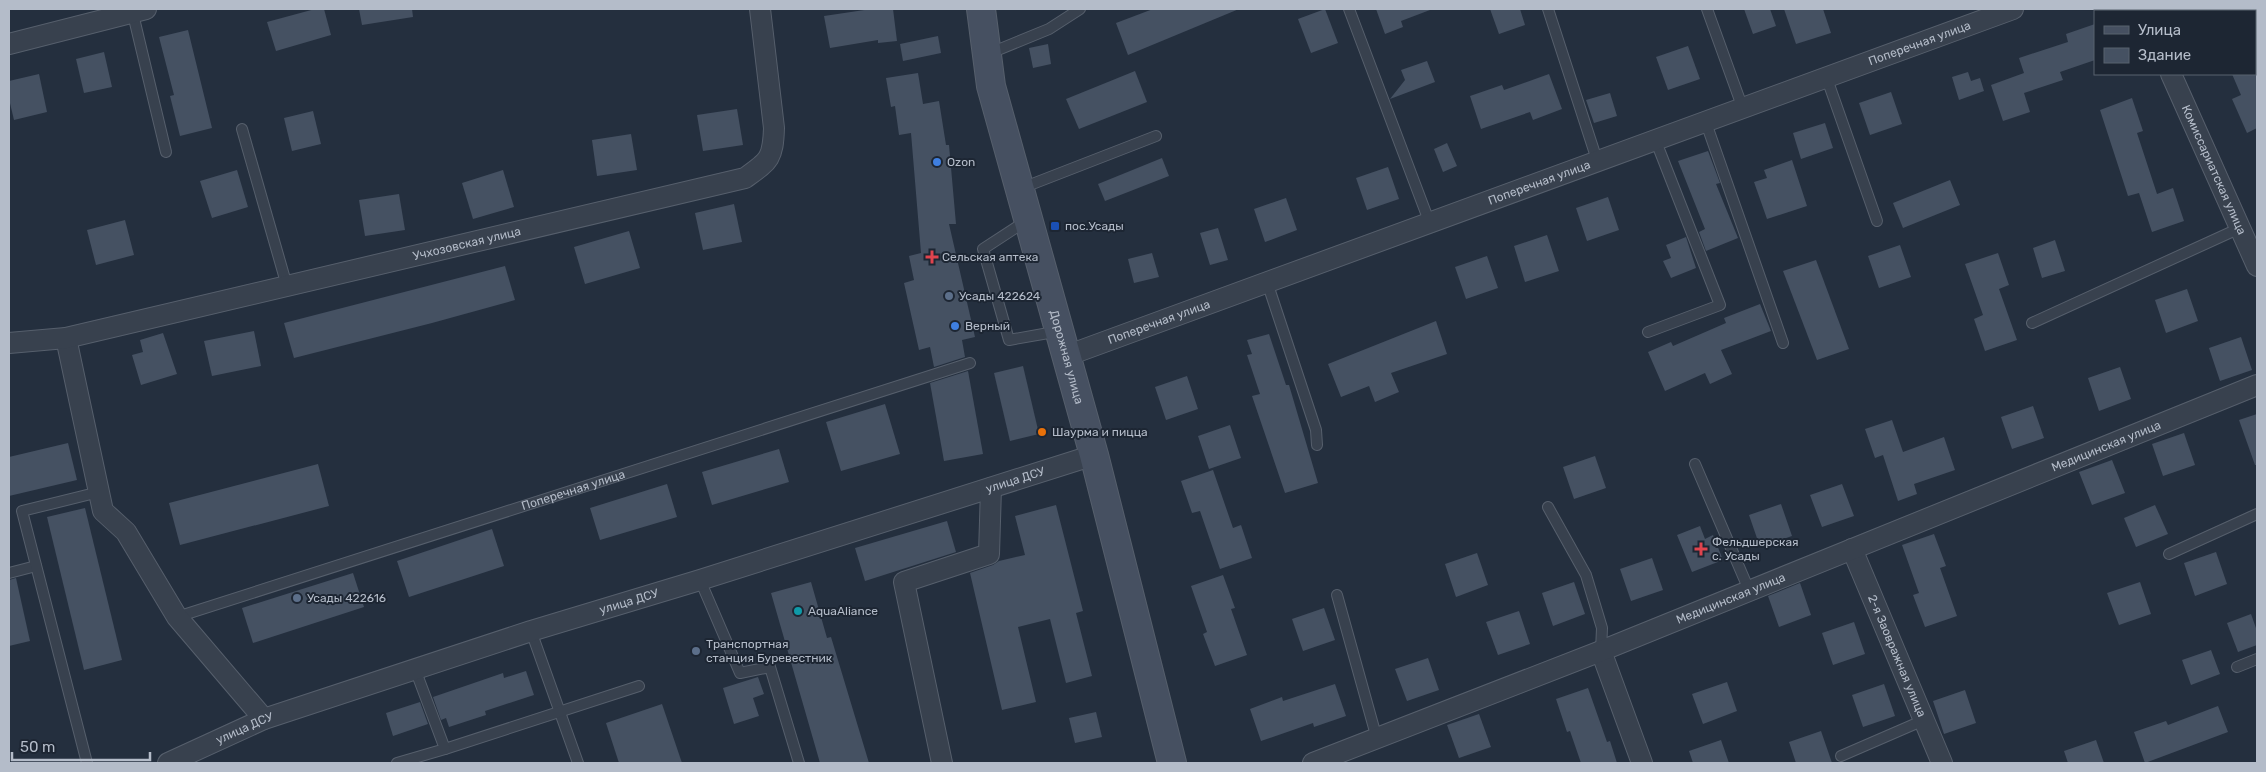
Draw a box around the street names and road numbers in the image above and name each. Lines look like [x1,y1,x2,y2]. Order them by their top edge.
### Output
street label: Поперечная улица [1866,18,1973,68]
street label: Комиссариатская улица [2179,103,2249,237]
street label: Поперечная улица [1486,157,1592,208]
street label: Учхозовская улица [411,224,522,263]
street label: Поперечная улица [1106,297,1212,347]
street label: Дорожная улица [1047,308,1086,406]
street label: Медицинская улица [2049,418,2163,475]
street label: улица ДСУ [984,464,1047,496]
street label: Поперечная улица [520,467,627,513]
street label: Медицинская улица [1674,570,1787,627]
street label: улица ДСУ [598,586,661,617]
street label: 2-я Заовражная улица [1865,593,1929,719]
street label: улица ДСУ [214,709,276,747]

